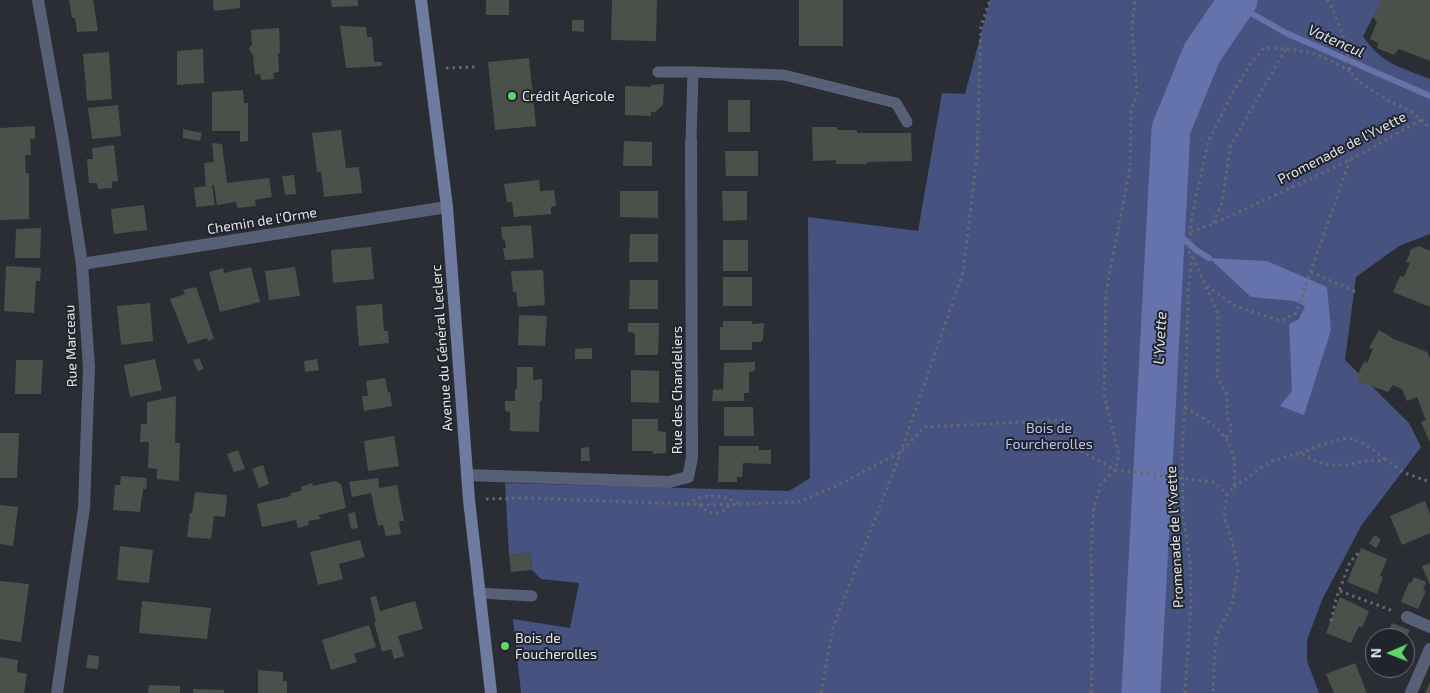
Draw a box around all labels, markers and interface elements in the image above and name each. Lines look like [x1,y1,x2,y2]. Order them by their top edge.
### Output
water label: Vatencul [1305,21,1367,61]
place label: Crédit Agricole [522,88,615,104]
marker: Crédit Agricole [506,90,518,102]
street label: Promenade de l'Yvette [1275,108,1409,188]
street label: Chemin de l'Orme [206,204,318,238]
street label: Avenue du Général Leclerc [428,264,456,432]
street label: Rue Marceau [61,304,81,388]
water label: L'Yvette [1150,311,1170,365]
street label: Rue des Chandeliers [669,326,685,454]
park label: Bois de Fourcherolles [1005,420,1093,452]
street label: Promenade de l'Yvette [1163,466,1187,608]
north arrow [1365,628,1415,678]
place label: Bois de Foucherolles [515,630,597,662]
marker: Bois de Foucherolles [499,640,511,652]
text: N [1367,648,1384,658]

